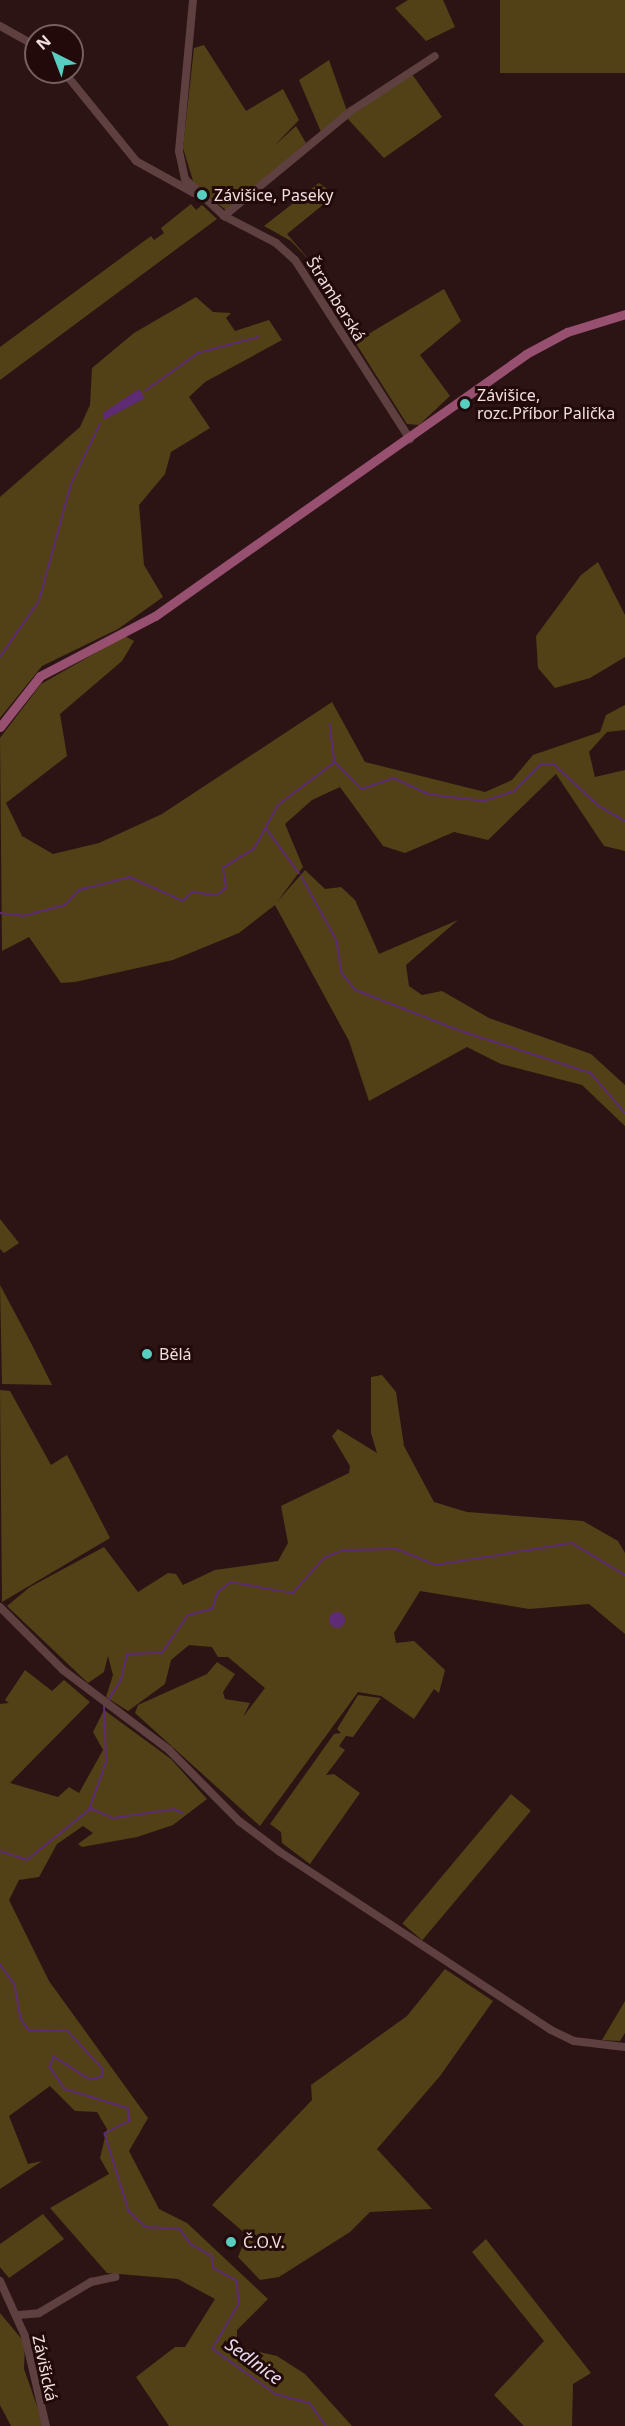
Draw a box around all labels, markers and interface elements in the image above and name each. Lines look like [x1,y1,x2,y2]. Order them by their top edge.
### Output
north arrow [24,24,84,84]
text: N [31,30,55,55]
place label: Závišice, Paseky [214,185,333,205]
marker: Závišice, Paseky [195,188,209,202]
street label: Štramberská [303,253,369,345]
place label: Závišice, rozc.Příbor Palička [477,385,615,423]
marker: Závišice, rozc.Příbor Palička [458,397,472,411]
place label: Bělá [159,1344,192,1364]
marker: Bělá [140,1347,154,1361]
place label: Č.O.V. [243,2232,285,2252]
marker: Č.O.V. [224,2235,238,2249]
street label: Závišická [29,2333,61,2403]
water label: Sedlnice [221,2333,287,2389]

